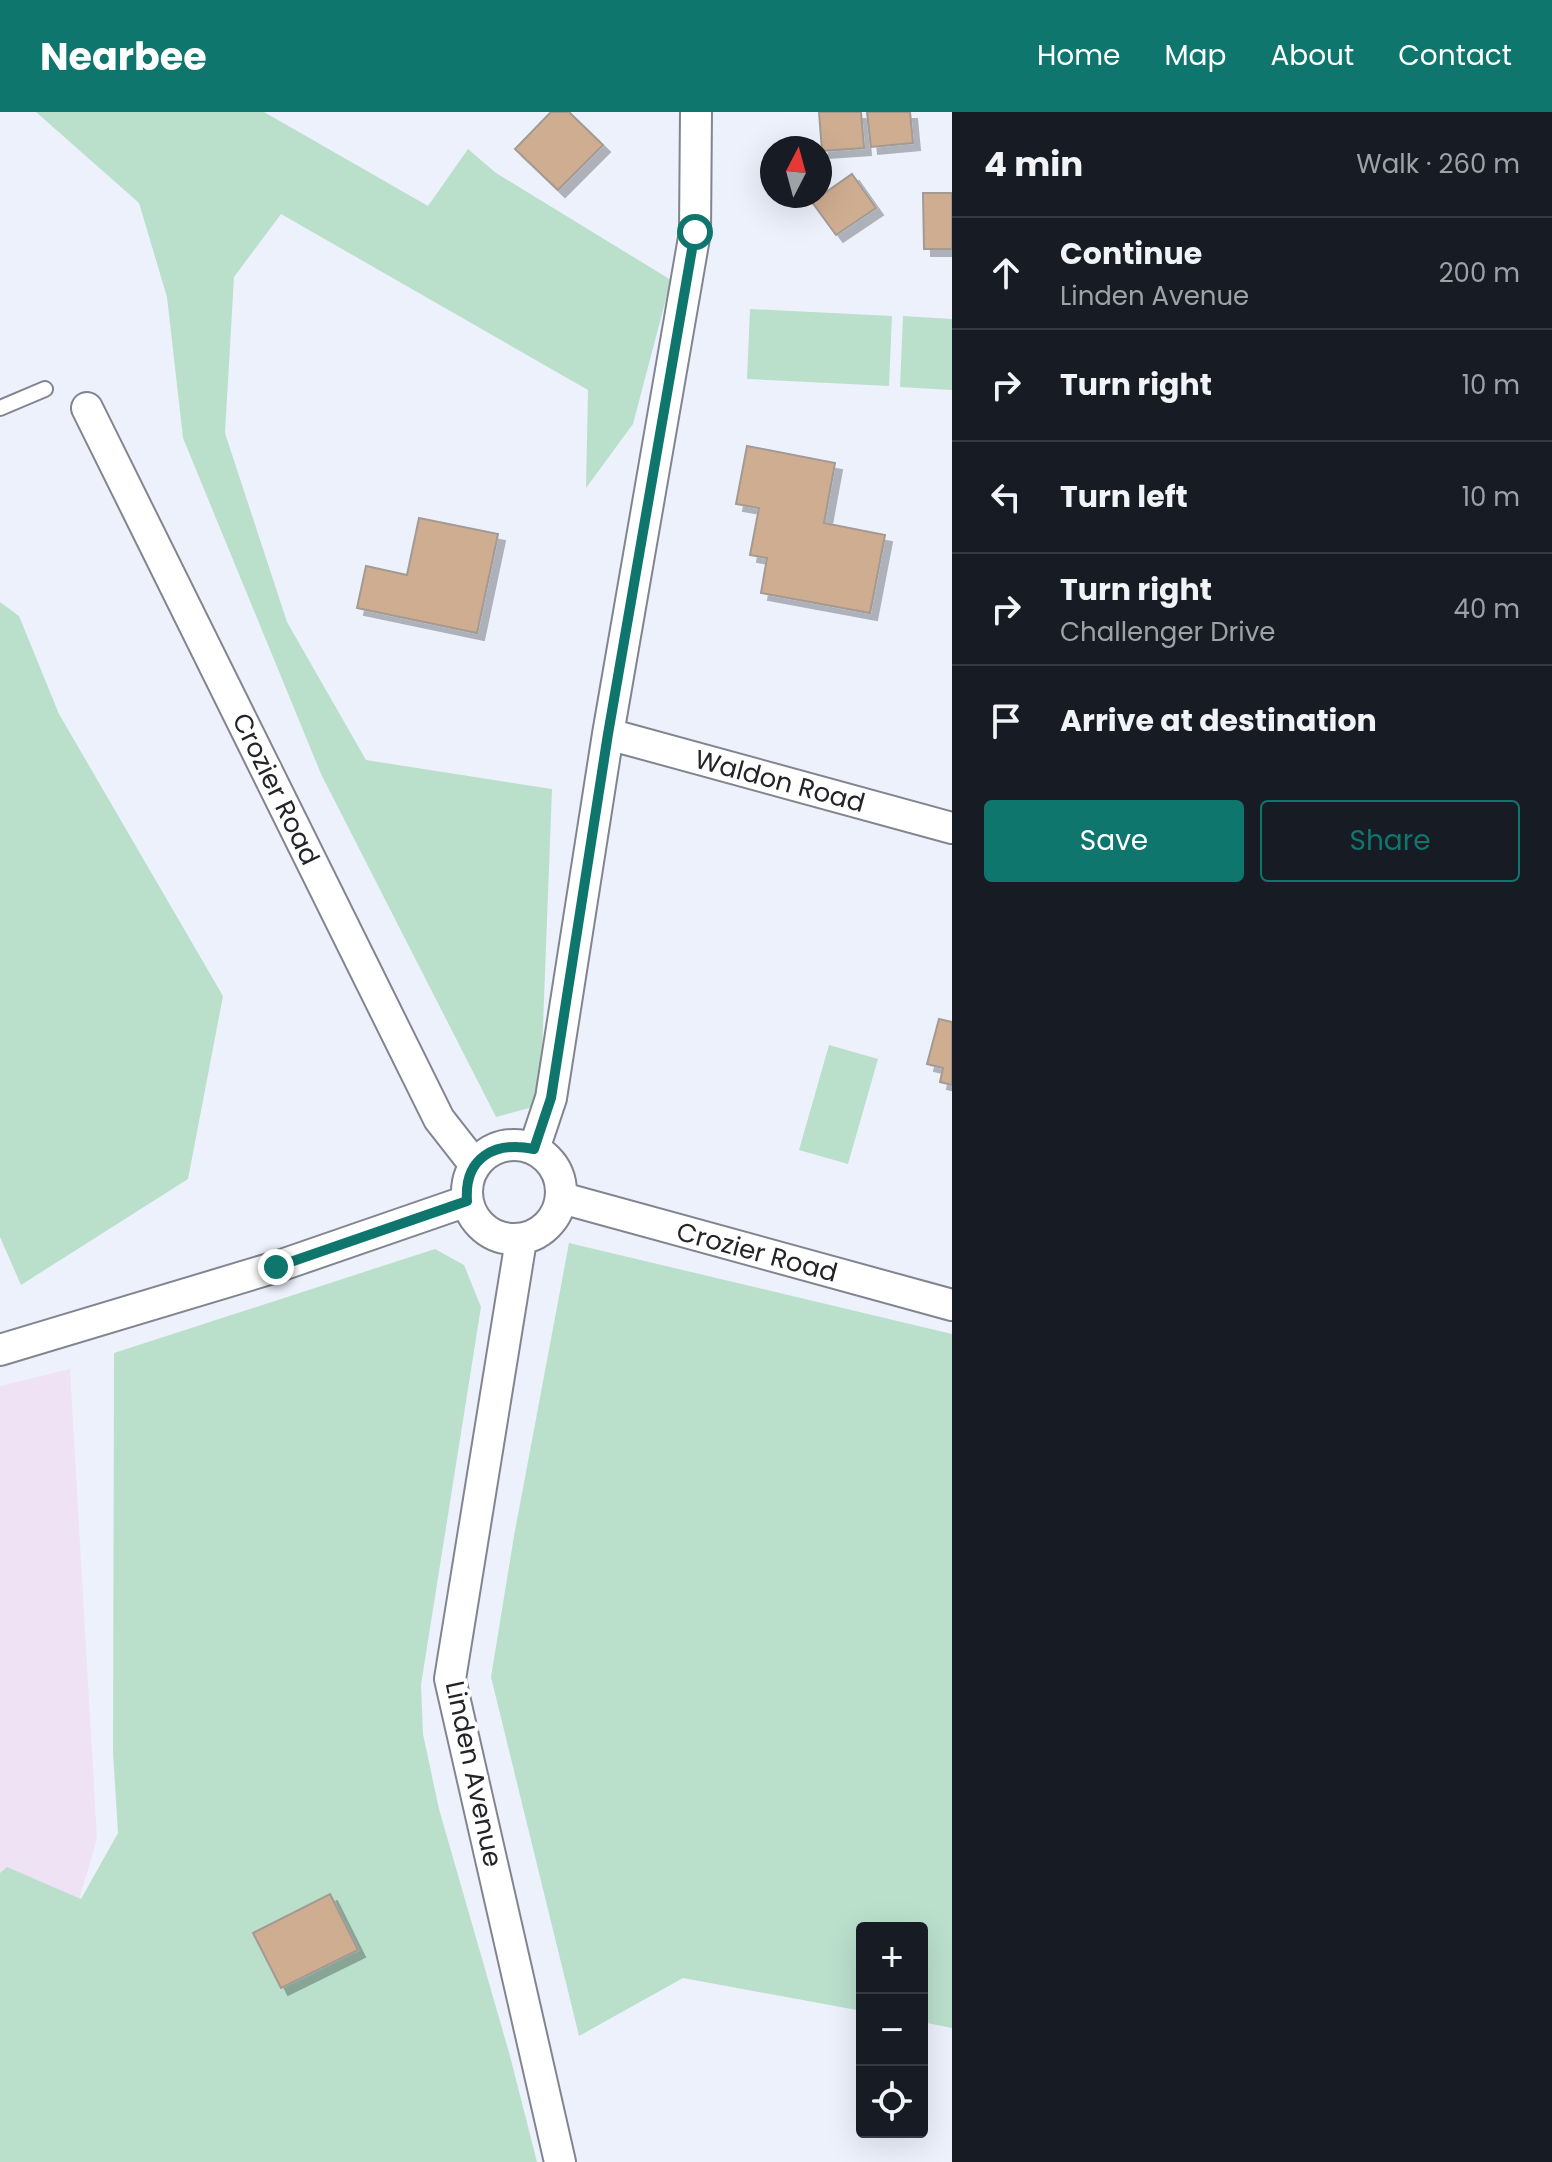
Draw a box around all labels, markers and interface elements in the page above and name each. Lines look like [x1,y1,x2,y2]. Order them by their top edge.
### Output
text: Nearbee [40,30,207,83]
text: Home [1037,36,1120,75]
text: Map [1164,36,1226,75]
text: About [1270,36,1354,75]
text: Contact [1398,36,1512,75]
north arrow [760,136,832,208]
text: 4 min [984,140,1083,188]
text: Walk · 260 m [1356,146,1520,182]
route start [677,214,713,250]
text: Continue [1060,232,1202,275]
icon: ahead [984,251,1028,295]
text: 200 m [1439,255,1520,291]
text: Linden Avenue [1060,278,1249,314]
icon: right [984,363,1028,407]
text: Turn right [1060,363,1212,406]
text: 10 m [1462,367,1520,403]
icon: left [984,475,1028,519]
text: Turn left [1060,475,1188,518]
text: 10 m [1462,479,1520,515]
text: Turn right [1060,568,1212,611]
icon: right [984,587,1028,631]
text: 40 m [1454,591,1520,627]
text: Challenger Drive [1060,614,1275,650]
icon: arrive [984,699,1028,743]
text: Arrive at destination [1060,699,1377,742]
street label: Crozier Road [224,707,328,871]
street label: Waldon Road [691,741,869,821]
button: Save [984,800,1244,882]
button: Share [1260,800,1520,882]
street label: Crozier Road [673,1213,841,1291]
route end [258,1249,294,1285]
street label: Linden Avenue [437,1678,511,1870]
map controls [856,1922,928,2138]
button: + [856,1922,928,1994]
button: − [856,1994,928,2066]
button: locate [856,2066,928,2138]

